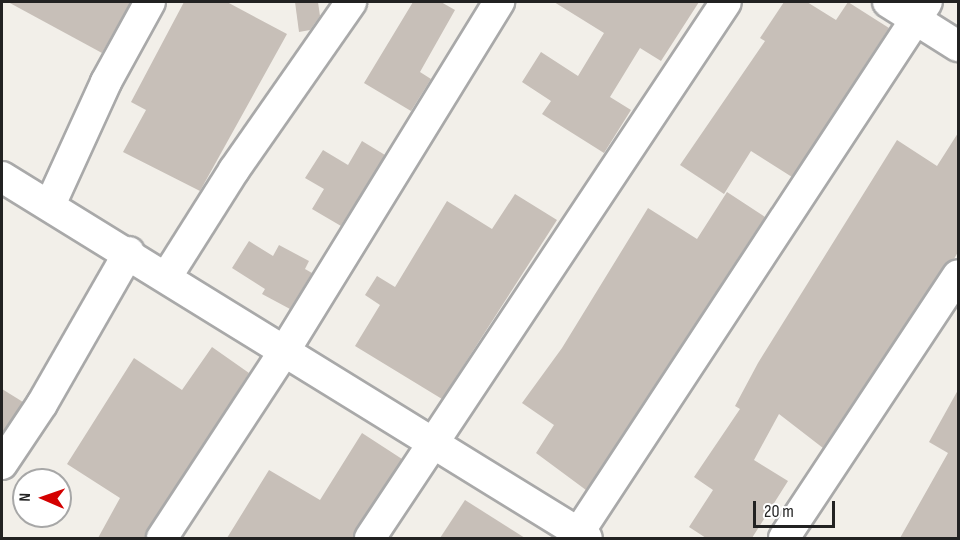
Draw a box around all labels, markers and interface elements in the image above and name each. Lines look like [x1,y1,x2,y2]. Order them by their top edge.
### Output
north arrow [12,468,72,528]
scale bar [756,489,838,527]
text: N [16,493,35,502]
text: 20 m [764,501,794,522]

